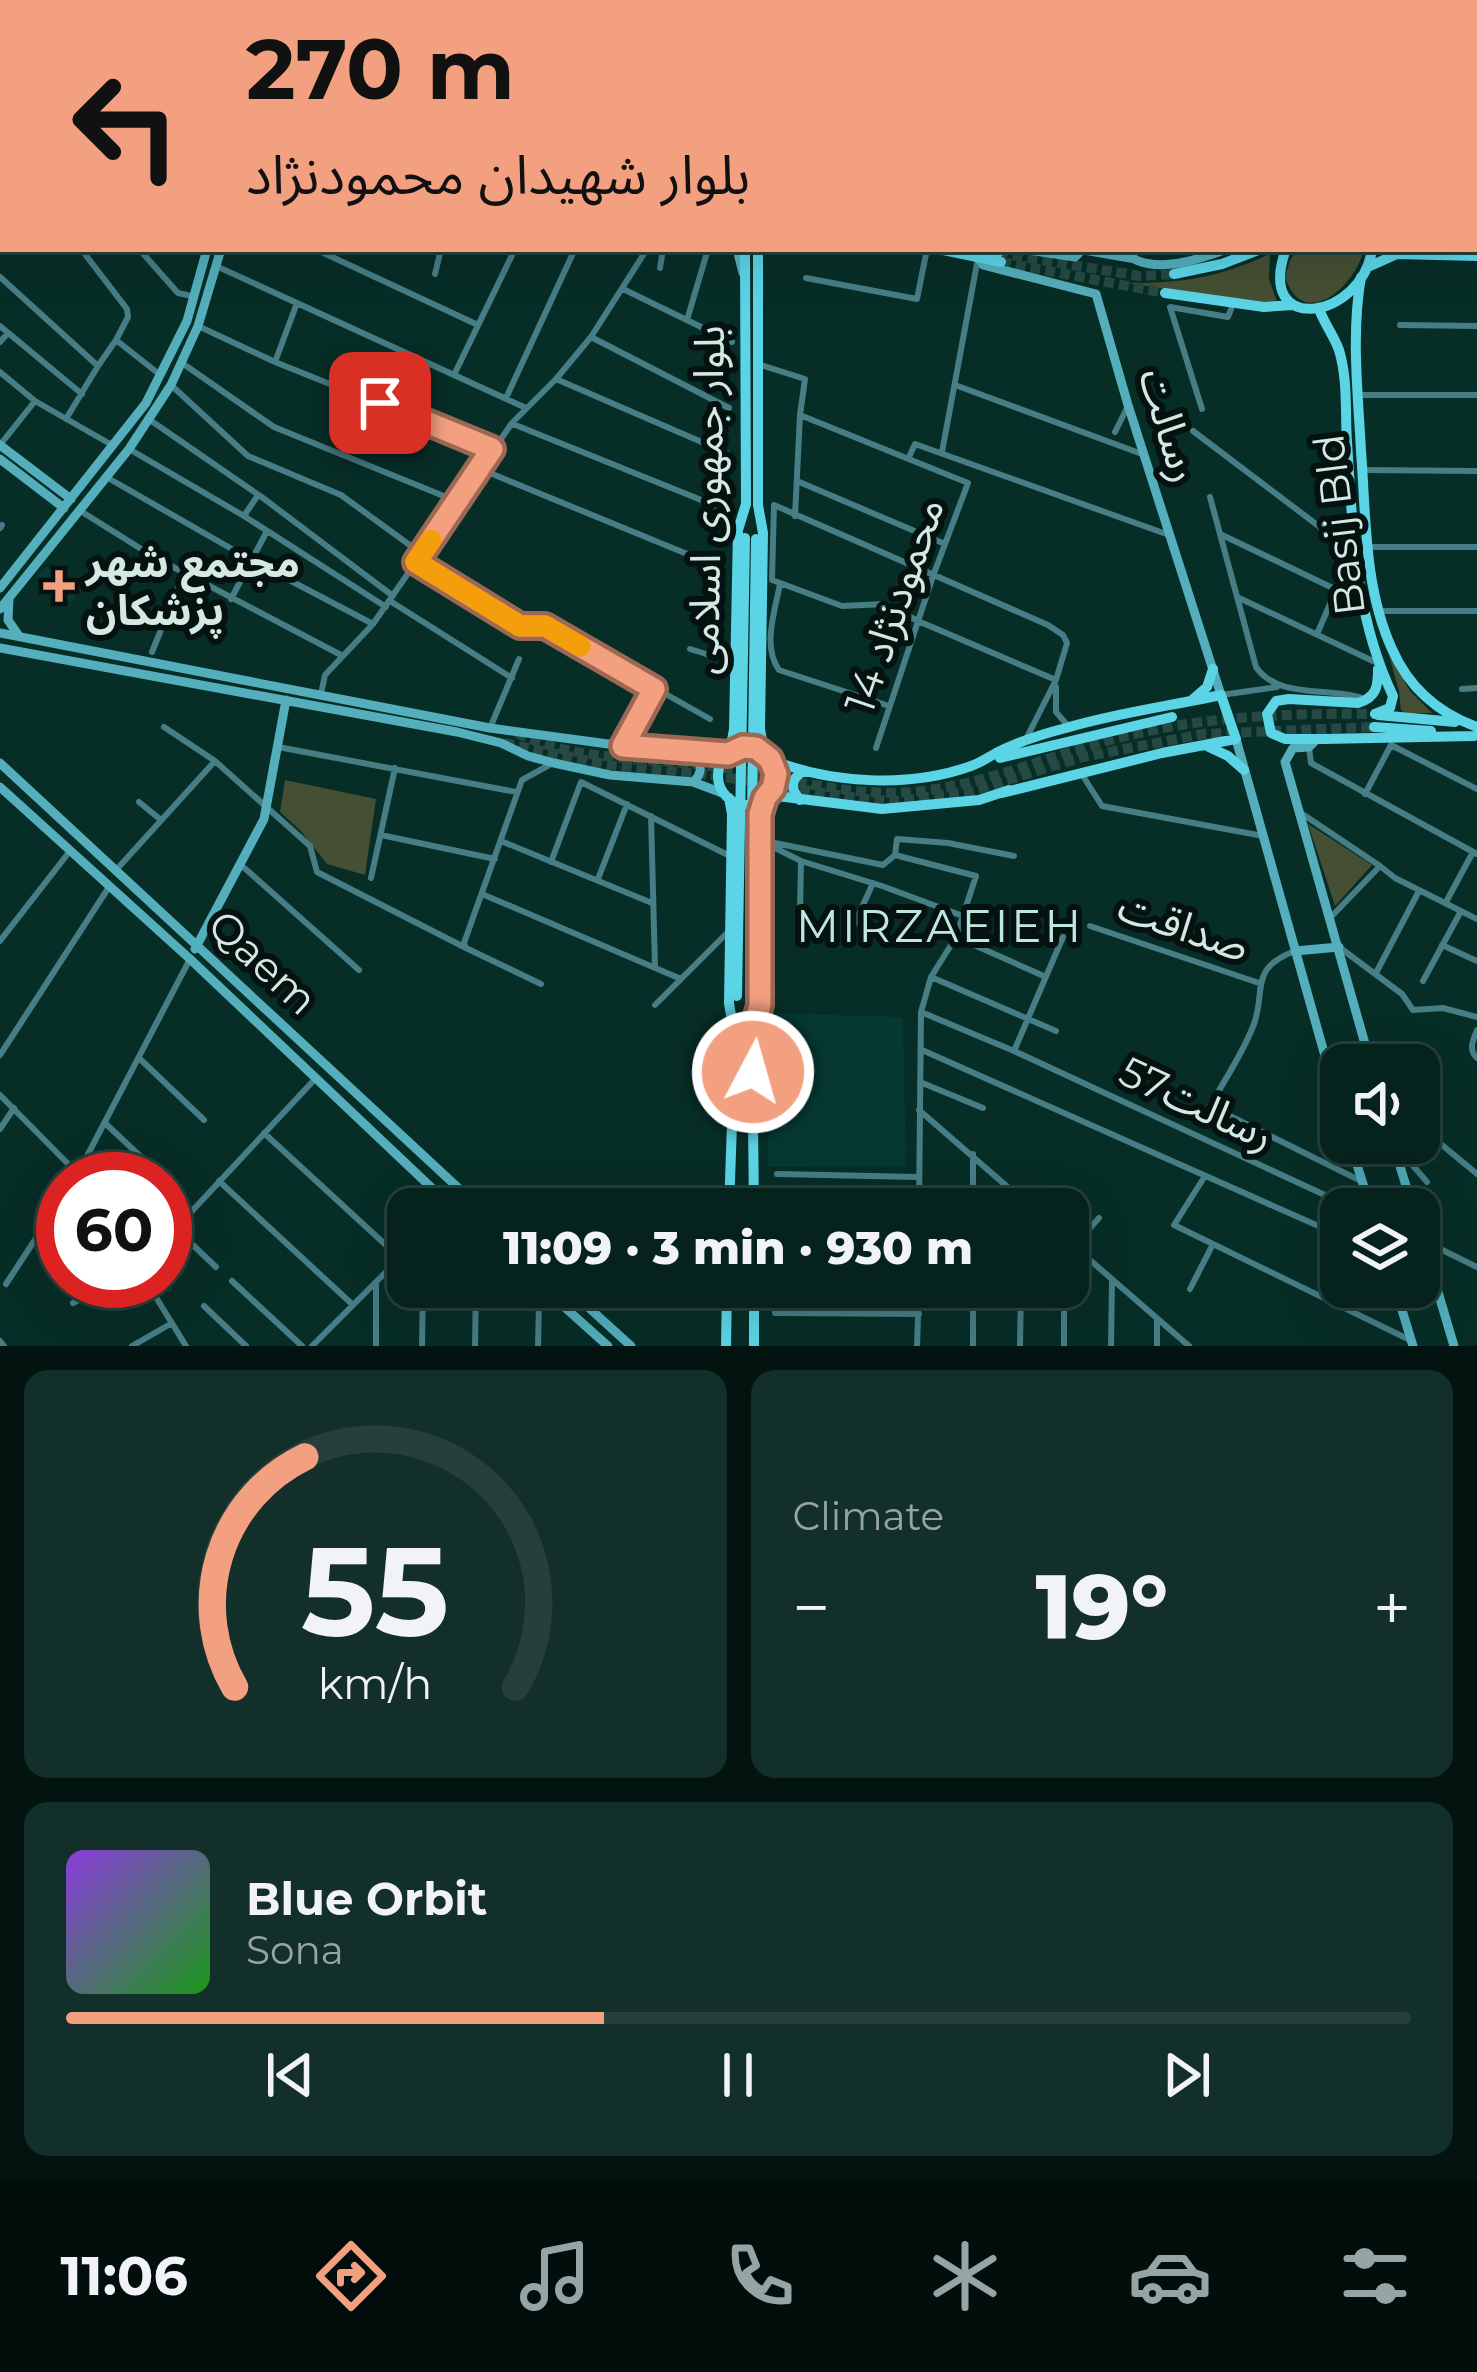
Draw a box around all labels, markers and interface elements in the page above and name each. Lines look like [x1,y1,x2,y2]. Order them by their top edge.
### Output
text: 270 m [246,18,515,120]
icon: left [48,48,204,204]
text: بلوار شهیدان محمودنژاد [246,142,750,208]
street label: بلوار جمهوری اسلامی [677,325,735,675]
pin [329,352,431,454]
street label: رسالت [1128,362,1212,488]
icon: arrive [347,370,413,436]
street label: Basij Bld [1302,431,1376,619]
street label: محمودنژاد 14 [833,491,955,719]
place label: مجتمع شهر پزشکان [84,536,300,639]
marker: مجتمع شهر پزشکان [43,570,75,602]
street label: صداقت [1112,879,1256,973]
district label: MIRZAEIEH [796,898,1084,953]
street label: Qaem [198,899,328,1025]
position arrow [690,1009,816,1135]
map controls [1320,1044,1440,1308]
button: sound [1320,1044,1440,1164]
street label: رسالت57 [1112,1045,1282,1161]
speed limit sign: 60 [36,1152,192,1308]
button: layers [1320,1188,1440,1308]
text: 11:09 · 3 min · 930 m [503,1220,973,1275]
text: Climate [793,1492,944,1540]
text: 55 [301,1515,449,1667]
text: 19° [1036,1552,1168,1662]
text: − [793,1567,830,1648]
text: + [1373,1567,1411,1648]
text: km/h [318,1657,432,1710]
text: Blue Orbit [246,1871,487,1926]
text: Sona [246,1926,344,1974]
icon: previous [257,2042,323,2108]
icon: pause [705,2042,771,2108]
icon: next [1154,2042,1220,2108]
icon: directions [309,2234,393,2318]
icon: music [513,2234,597,2318]
icon: phone [718,2234,802,2318]
icon: climate [923,2234,1007,2318]
icon: car [1128,2234,1212,2318]
icon: filters [1333,2234,1417,2318]
text: 11:06 [60,2243,188,2309]

